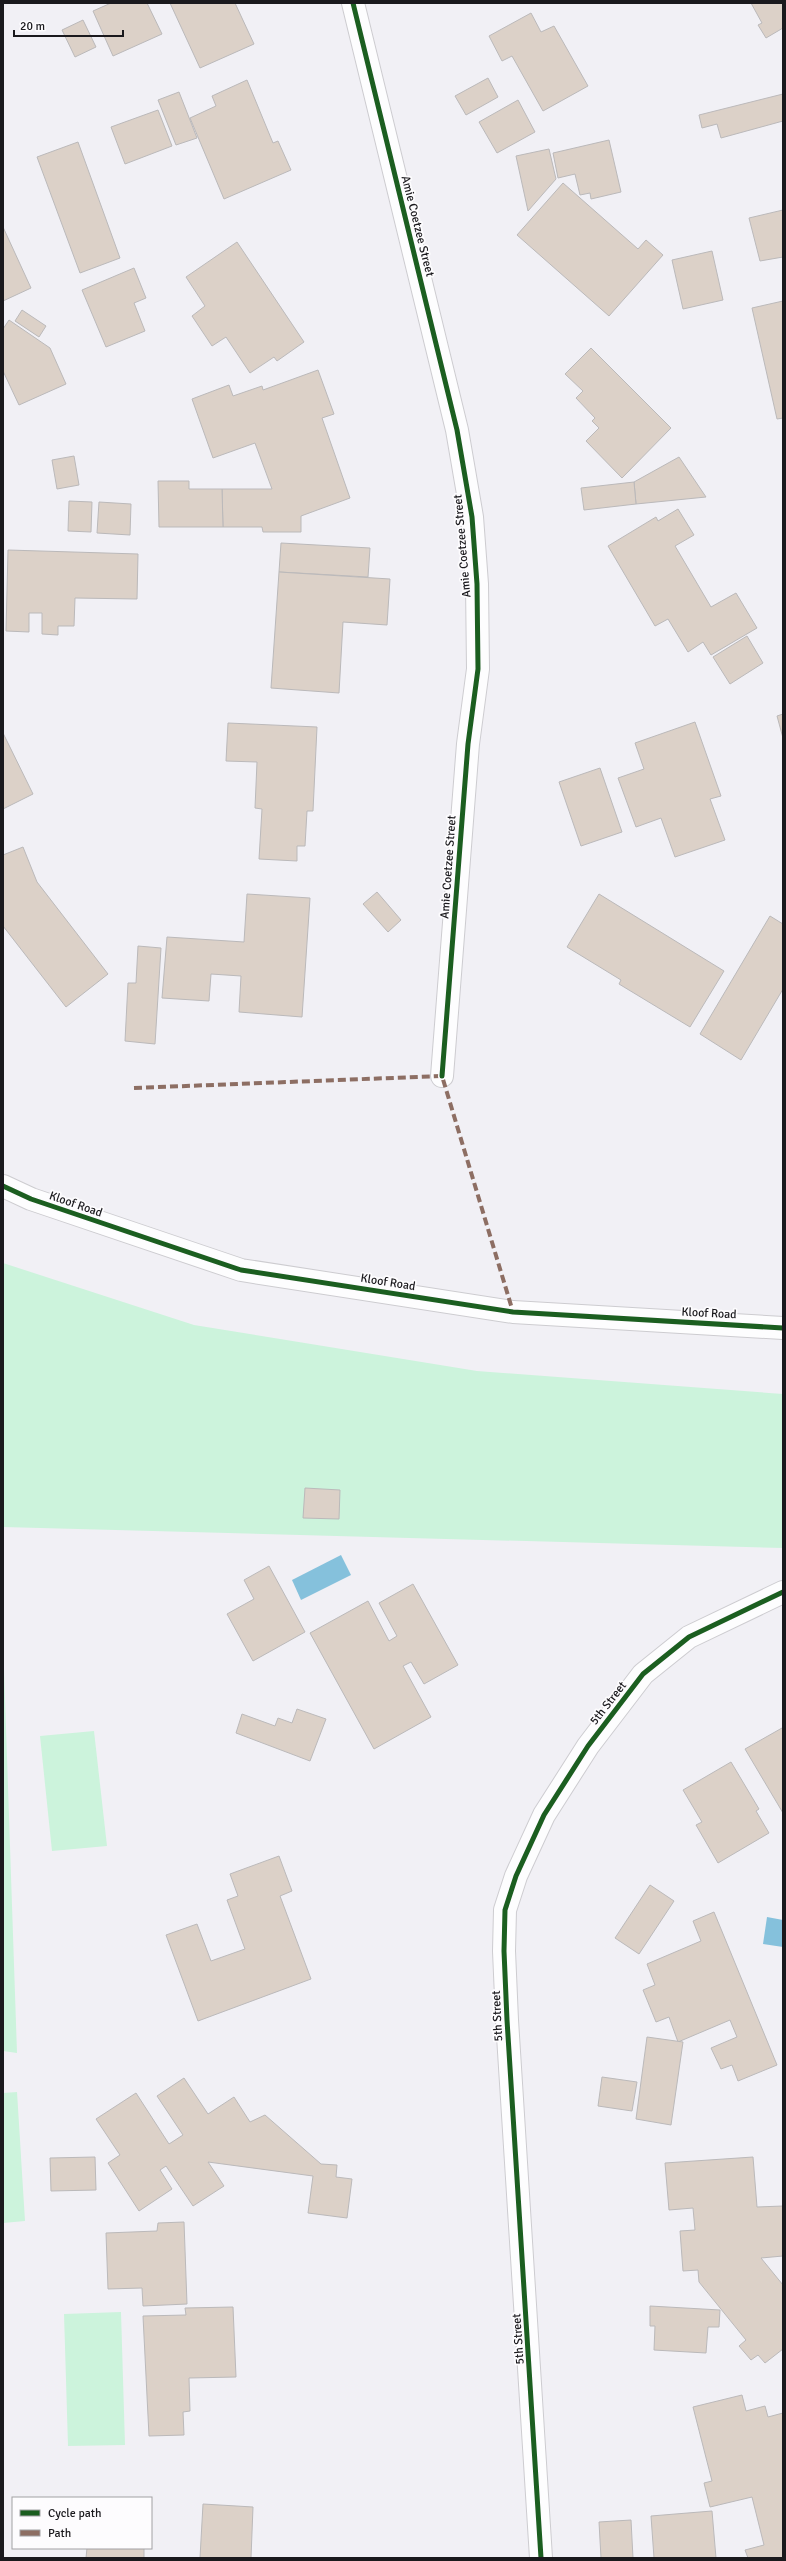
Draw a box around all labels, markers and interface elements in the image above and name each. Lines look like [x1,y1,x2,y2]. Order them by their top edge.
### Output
scale bar [14,12,123,38]
text: 20 m [20,19,45,34]
street label: Amie Coetzee Street [398,174,437,278]
street label: Amie Coetzee Street [451,494,474,598]
street label: Amie Coetzee Street [437,815,460,919]
street label: Kloof Road [47,1188,104,1221]
street label: Kloof Road [359,1271,416,1294]
street label: Kloof Road [681,1305,737,1322]
street label: 5th Street [587,1679,630,1728]
street label: 5th Street [489,1990,506,2042]
street label: 5th Street [509,2313,528,2365]
legend [12,2497,152,2549]
text: Cycle path [48,2506,101,2521]
text: Path [48,2526,71,2541]

